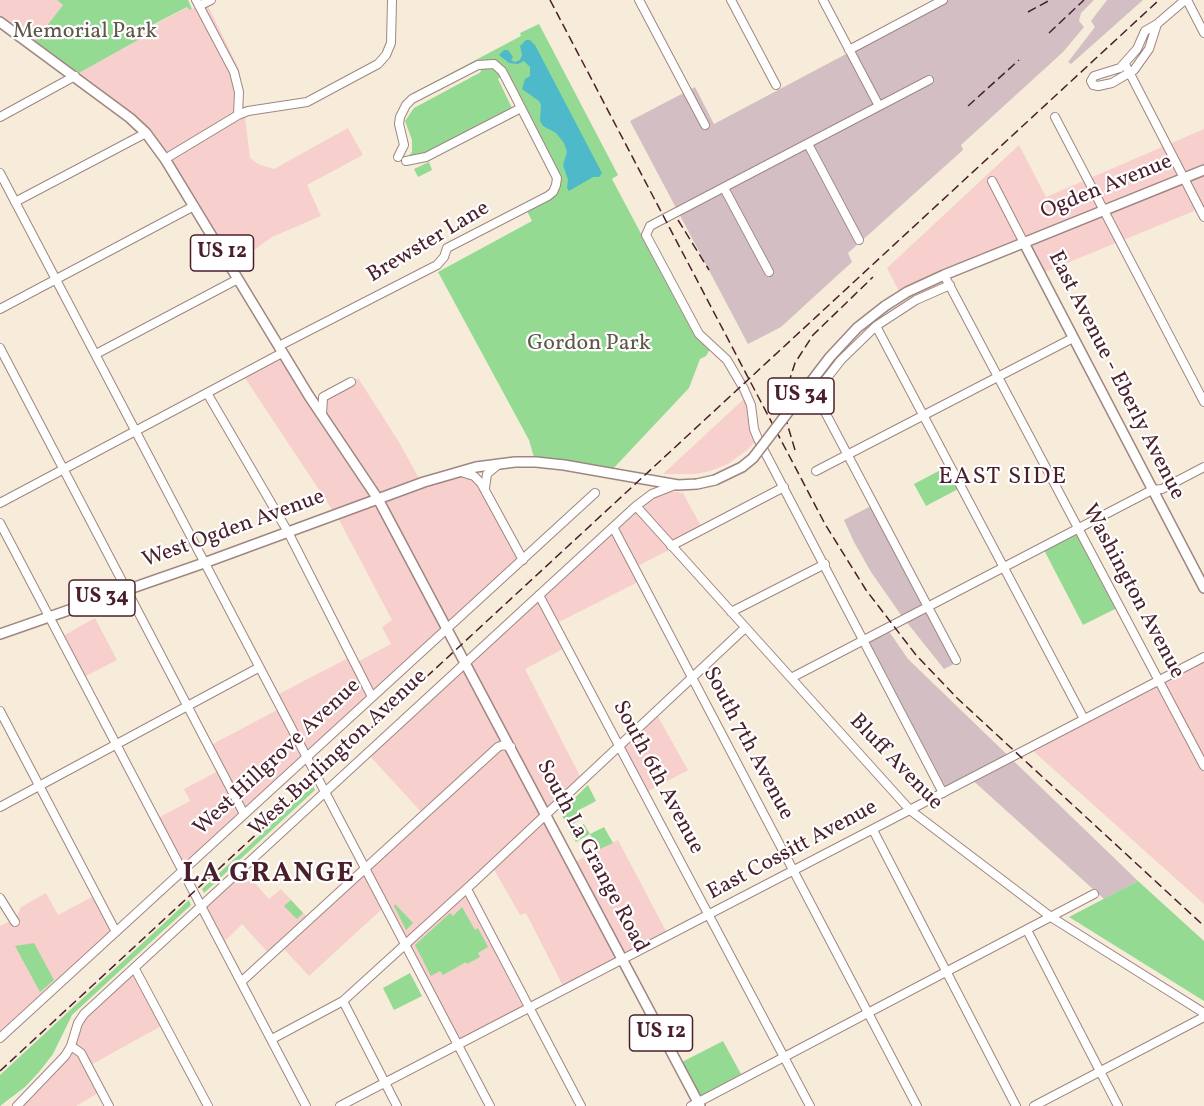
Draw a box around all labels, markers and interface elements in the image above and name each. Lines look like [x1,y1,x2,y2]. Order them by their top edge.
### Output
park label: Memorial Park [13,20,157,46]
street label: Ogden Avenue [1037,150,1177,226]
street label: Brewster Lane [363,196,495,290]
road number: US 12 [190,235,254,271]
street label: East Avenue - Eberly Avenue [1041,247,1189,505]
park label: Gordon Park [527,332,651,358]
road number: US 34 [768,378,834,414]
district label: EAST SIDE [938,465,1068,493]
street label: West Ogden Avenue [139,485,329,575]
street label: Washington Avenue [1075,500,1189,684]
road number: US 34 [69,580,135,616]
street label: South 7th Avenue [696,663,798,825]
street label: West Burlington Avenue [244,665,434,843]
street label: West Hillgrove Avenue [189,674,367,842]
street label: South 6th Avenue [605,697,709,859]
street label: Bluff Avenue [843,709,947,817]
street label: South La Grange Road [529,756,653,958]
street label: East Cossitt Avenue [703,795,883,907]
district label: LA GRANGE [182,859,356,893]
road number: US 12 [630,1015,692,1051]

